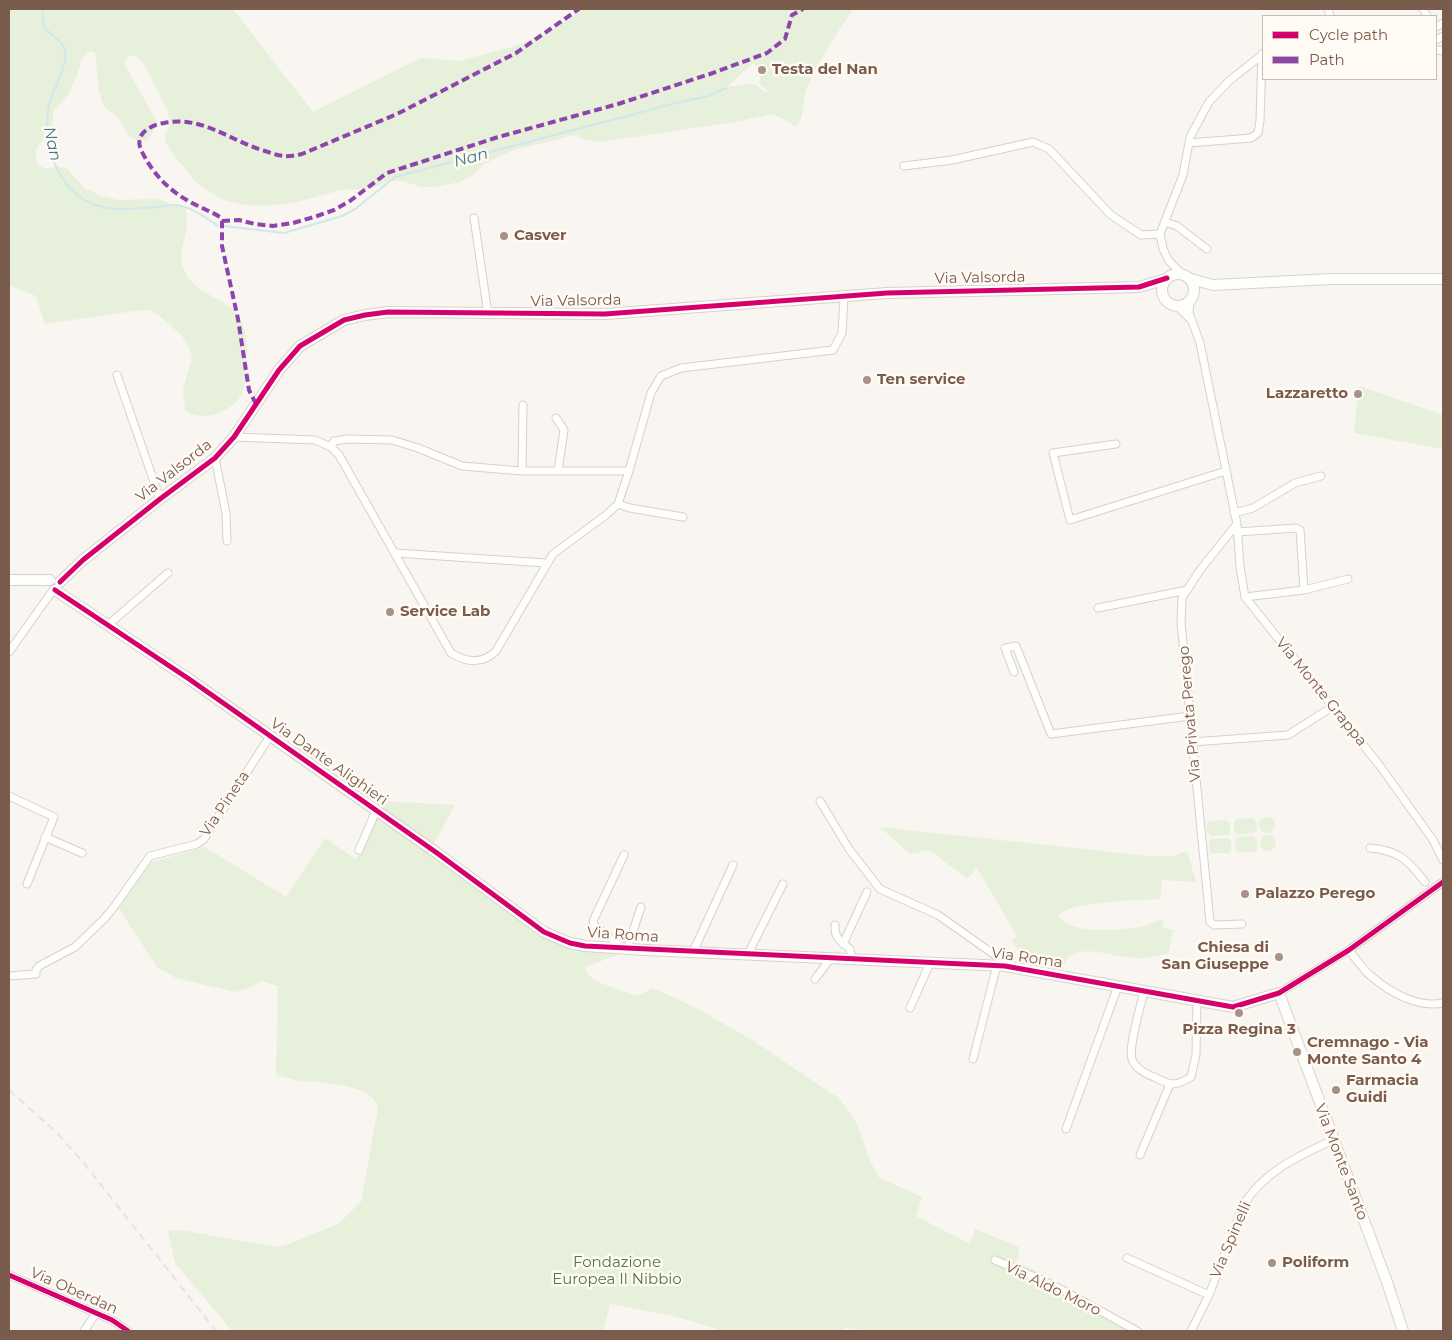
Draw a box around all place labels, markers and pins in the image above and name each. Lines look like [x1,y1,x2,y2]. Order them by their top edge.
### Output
place label: Testa del Nan [772,61,878,79]
marker: Testa del Nan [756,64,768,76]
place label: Casver [514,227,567,245]
marker: Casver [498,230,510,242]
place label: Ten service [877,371,965,389]
marker: Ten service [861,374,873,386]
place label: Lazzaretto [1266,385,1348,403]
marker: Lazzaretto [1352,388,1364,400]
place label: Service Lab [400,603,490,621]
marker: Service Lab [384,606,396,618]
place label: Palazzo Perego [1255,885,1375,903]
marker: Palazzo Perego [1239,888,1251,900]
place label: Chiesa di San Giuseppe [1162,939,1269,974]
marker: Chiesa di San Giuseppe [1273,951,1285,963]
marker: Pizza Regina 3 [1233,1007,1245,1019]
place label: Pizza Regina 3 [1182,1021,1296,1039]
place label: Cremnago - Via Monte Santo 4 [1307,1034,1429,1069]
marker: Cremnago - Via Monte Santo 4 [1291,1046,1303,1058]
place label: Farmacia Guidi [1346,1072,1419,1107]
marker: Farmacia Guidi [1330,1084,1342,1096]
place label: Poliform [1282,1254,1349,1272]
marker: Poliform [1266,1257,1278,1269]

